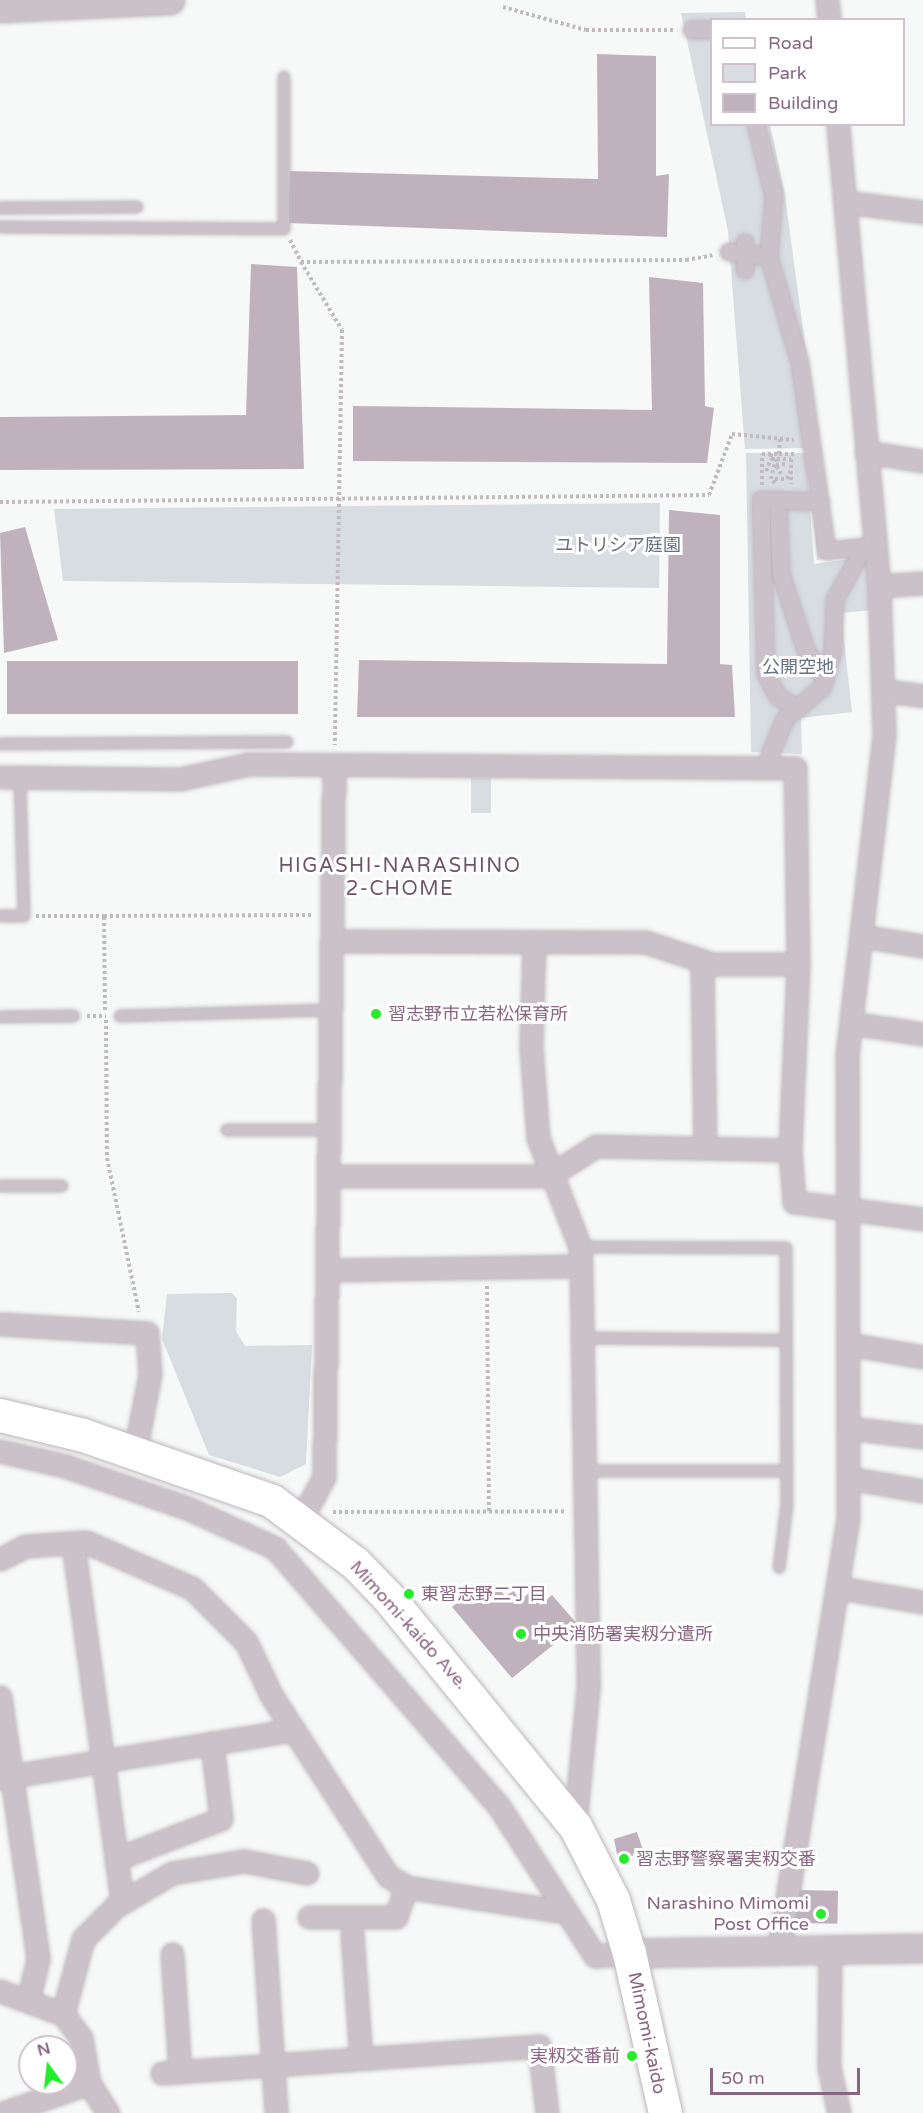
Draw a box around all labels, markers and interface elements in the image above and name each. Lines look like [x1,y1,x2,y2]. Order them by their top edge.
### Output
legend [710,18,905,126]
text: Road [768,32,813,54]
text: Park [768,62,806,84]
text: Building [768,92,838,114]
park label: ユトリシア庭園 [555,534,681,556]
park label: 公開空地 [762,656,834,678]
district label: HIGASHI-NARASHINO 2-CHOME [278,854,522,901]
place label: 習志野市立若松保育所 [388,1003,568,1025]
marker: 習志野市立若松保育所 [369,1007,383,1021]
street label: Mimomi-kaido Ave. [346,1556,472,1694]
place label: 東習志野二丁目 [421,1583,547,1605]
marker: 東習志野二丁目 [402,1587,416,1601]
place label: 中央消防署実籾分遣所 [533,1623,713,1645]
marker: 中央消防署実籾分遣所 [514,1627,528,1641]
place label: 習志野警察署実籾交番 [636,1848,816,1870]
marker: 習志野警察署実籾交番 [617,1852,631,1866]
place label: Narashino Mimomi Post Office [647,1893,809,1936]
marker: Narashino Mimomi Post Office [814,1907,828,1921]
street label: Mimomi-kaido [624,1970,670,2096]
north arrow [18,2035,78,2095]
text: N [35,2038,53,2061]
place label: 実籾交番前 [530,2045,620,2067]
marker: 実籾交番前 [625,2049,639,2063]
scale bar [713,2056,863,2094]
text: 50 m [721,2067,765,2089]

